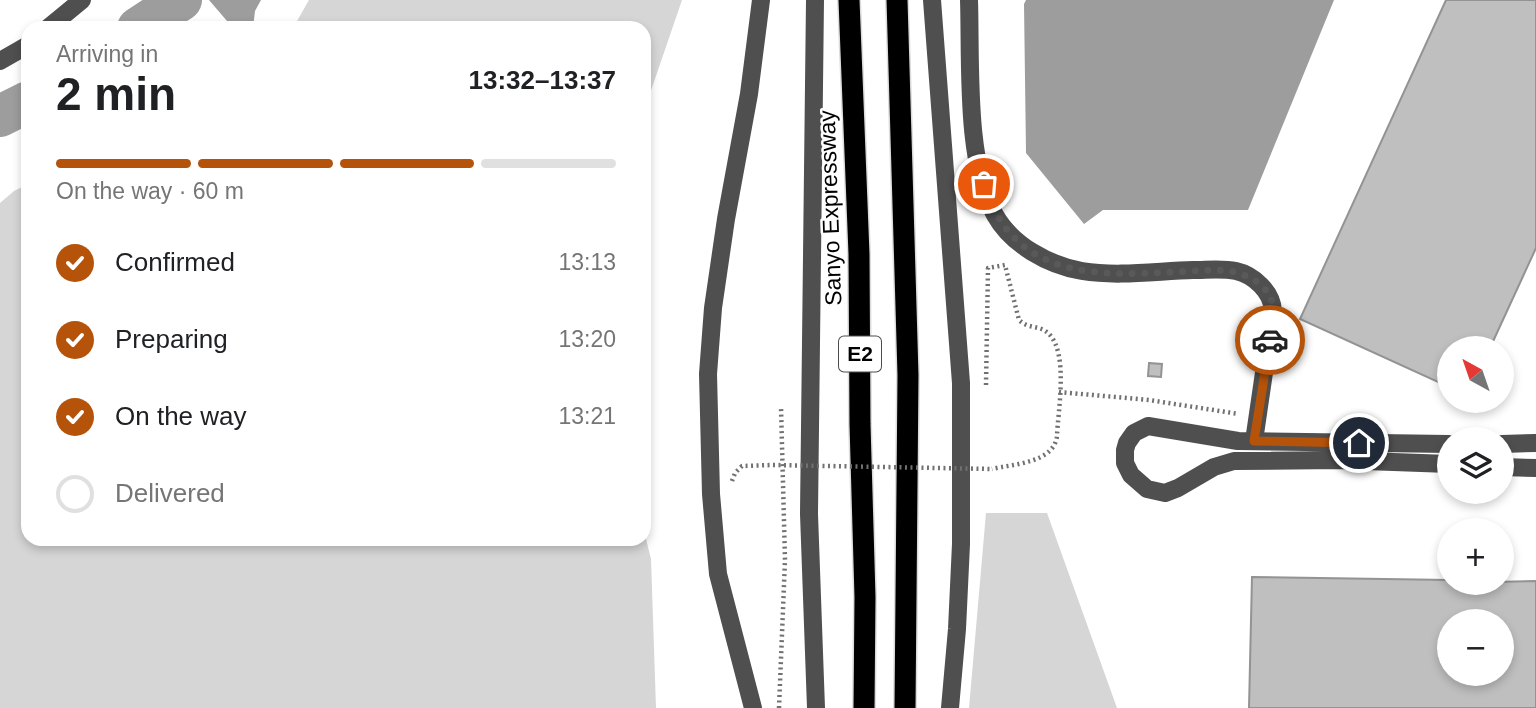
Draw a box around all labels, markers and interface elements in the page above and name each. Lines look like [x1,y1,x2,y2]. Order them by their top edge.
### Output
text: Arriving in [56,41,158,67]
text: 13:32–13:37 [469,65,616,95]
text: 2 min [56,68,176,120]
street label: Sanyo Expressway [814,109,846,306]
pin [954,154,1014,214]
icon: bag [965,165,1003,203]
text: On the way · 60 m [56,178,244,204]
icon: check [56,244,94,282]
text: Confirmed [115,247,235,277]
text: 13:13 [558,249,616,275]
courier [1235,305,1305,375]
icon: check [56,321,94,359]
icon: car [1251,321,1289,359]
text: Preparing [115,324,228,354]
text: 13:20 [558,326,616,352]
road number: E2 [839,336,881,372]
north arrow [1437,336,1514,413]
map controls [1437,336,1514,686]
icon: check [56,398,94,436]
text: On the way [115,401,247,431]
text: 13:21 [558,403,616,429]
pin [1329,413,1389,473]
icon: home [1340,424,1378,462]
button: layers [1437,427,1514,504]
text: Delivered [115,478,225,508]
button: + [1437,518,1514,595]
button: − [1437,609,1514,686]

